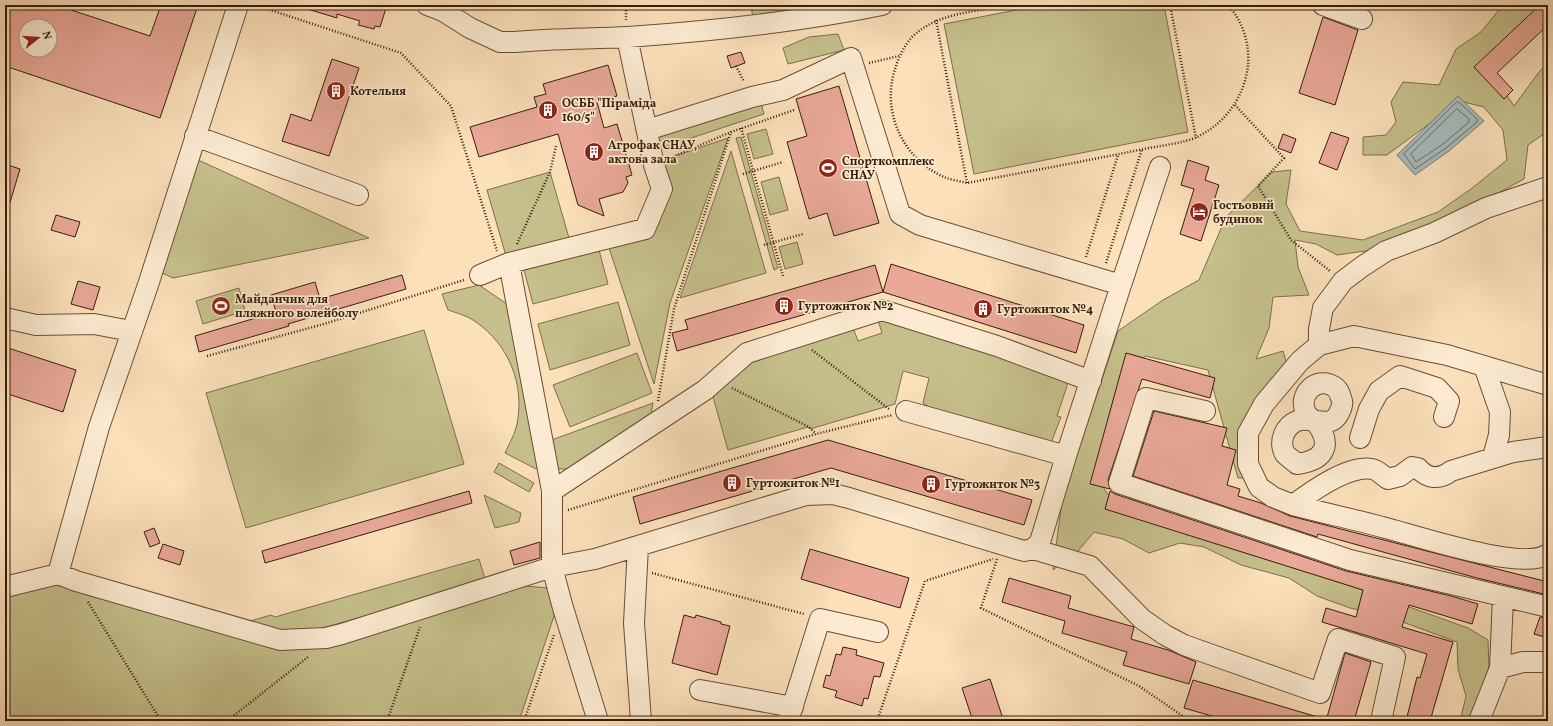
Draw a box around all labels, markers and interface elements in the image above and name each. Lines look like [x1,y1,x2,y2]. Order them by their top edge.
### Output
north arrow [18,18,58,58]
text: N [38,29,54,42]
building icon: Котельня [325,80,347,102]
place label: Котельня [350,84,406,100]
place label: ОСББ "Піраміда 160/5" [562,96,657,126]
building icon: ОСББ "Піраміда 160/5" [537,99,559,121]
place label: Агрофак СНАУ, актова зала [608,138,697,168]
building icon: Агрофак СНАУ, актова зала [583,141,605,163]
place label: Спорткомплекс СНАУ [842,154,935,184]
sports icon: Спорткомплекс СНАУ [817,157,839,179]
place label: Гостьовий будинок [1213,198,1274,228]
hotel icon: Гостьовий будинок [1188,201,1210,223]
place label: Майданчик для пляжного волейболу [235,292,359,322]
sports icon: Майданчик для пляжного волейболу [210,295,232,317]
building icon: Гуртожиток №2 [773,295,795,317]
building icon: Гуртожиток №4 [972,298,994,320]
place label: Гуртожиток №2 [798,299,893,315]
place label: Гуртожиток №4 [997,302,1093,318]
building icon: Гуртожиток №1 [721,472,743,494]
building icon: Гуртожиток №3 [920,473,942,495]
place label: Гуртожиток №1 [746,476,840,492]
place label: Гуртожиток №3 [945,477,1040,493]

